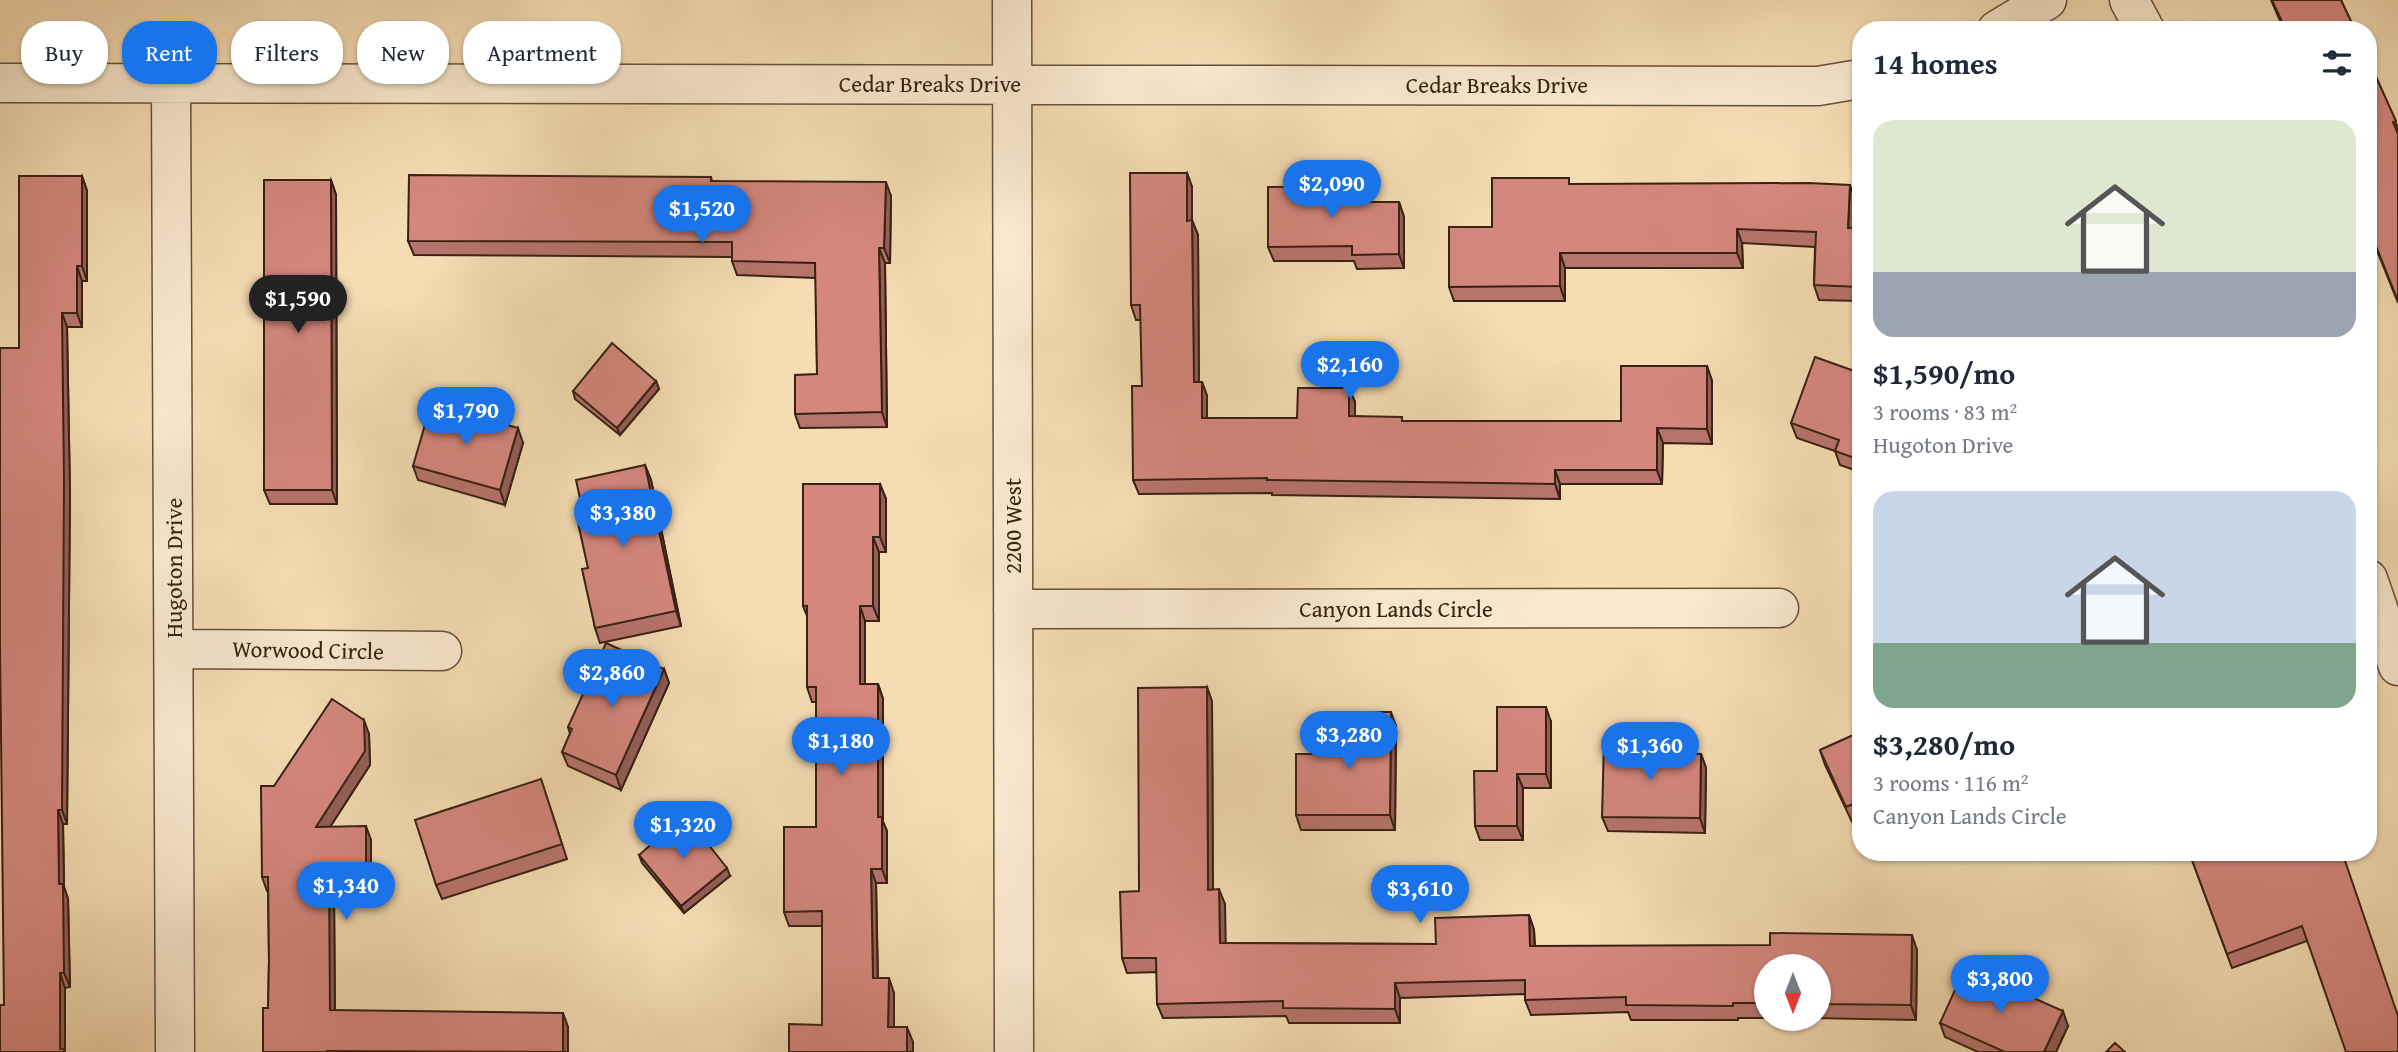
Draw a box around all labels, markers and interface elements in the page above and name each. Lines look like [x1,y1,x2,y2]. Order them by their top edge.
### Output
chip: Buy [21,21,108,84]
chip: Rent [122,21,217,84]
chip: Filters [231,21,343,84]
chip: New [357,21,449,84]
chip: Apartment [463,21,621,84]
text: 14 homes [1873,41,1998,85]
icon: filters [2318,44,2356,82]
street label: Cedar Breaks Drive [839,67,1021,100]
street label: Cedar Breaks Drive [1406,68,1588,101]
pin: $2,090 [1275,160,1389,220]
text: $2,090 [1299,166,1365,199]
icon: home [2052,166,2178,292]
pin: $1,520 [645,186,759,245]
text: $1,520 [669,191,735,224]
pin: $1,590 [241,276,355,335]
text: $1,590 [265,281,331,314]
pin: $2,160 [1293,342,1407,401]
text: $2,160 [1317,347,1383,380]
text: $1,590/mo [1873,351,2015,395]
pin: $1,790 [409,388,523,447]
text: $1,790 [433,393,499,426]
text: 3 rooms · 83 m² [1873,395,2017,428]
text: Hugoton Drive [1873,428,2013,461]
street label: 2200 West [996,478,1029,574]
pin: $3,380 [566,490,680,549]
text: $3,380 [590,495,656,528]
street label: Hugoton Drive [157,498,190,638]
icon: home [2052,537,2178,663]
street label: Canyon Lands Circle [1299,592,1493,625]
street label: Worwood Circle [232,632,384,667]
pin: $2,860 [555,650,669,709]
text: $2,860 [579,655,645,688]
pin: $3,280 [1292,712,1406,771]
text: $3,280 [1316,717,1382,750]
pin: $1,180 [784,718,898,777]
pin: $1,360 [1593,722,1707,782]
text: $3,280/mo [1873,722,2015,766]
text: $1,180 [808,723,874,756]
text: $1,360 [1617,728,1683,761]
text: 3 rooms · 116 m² [1873,766,2028,799]
text: Canyon Lands Circle [1873,799,2067,832]
pin: $1,320 [626,802,740,861]
text: $1,320 [650,807,716,840]
pin: $1,340 [289,862,403,922]
pin: $3,610 [1363,866,1477,925]
text: $1,340 [313,868,379,901]
text: $3,610 [1387,871,1453,904]
north arrow [1754,954,1830,1031]
map controls [1754,954,1831,1031]
pin: $3,800 [1943,956,2057,1015]
text: $3,800 [1967,961,2033,994]

